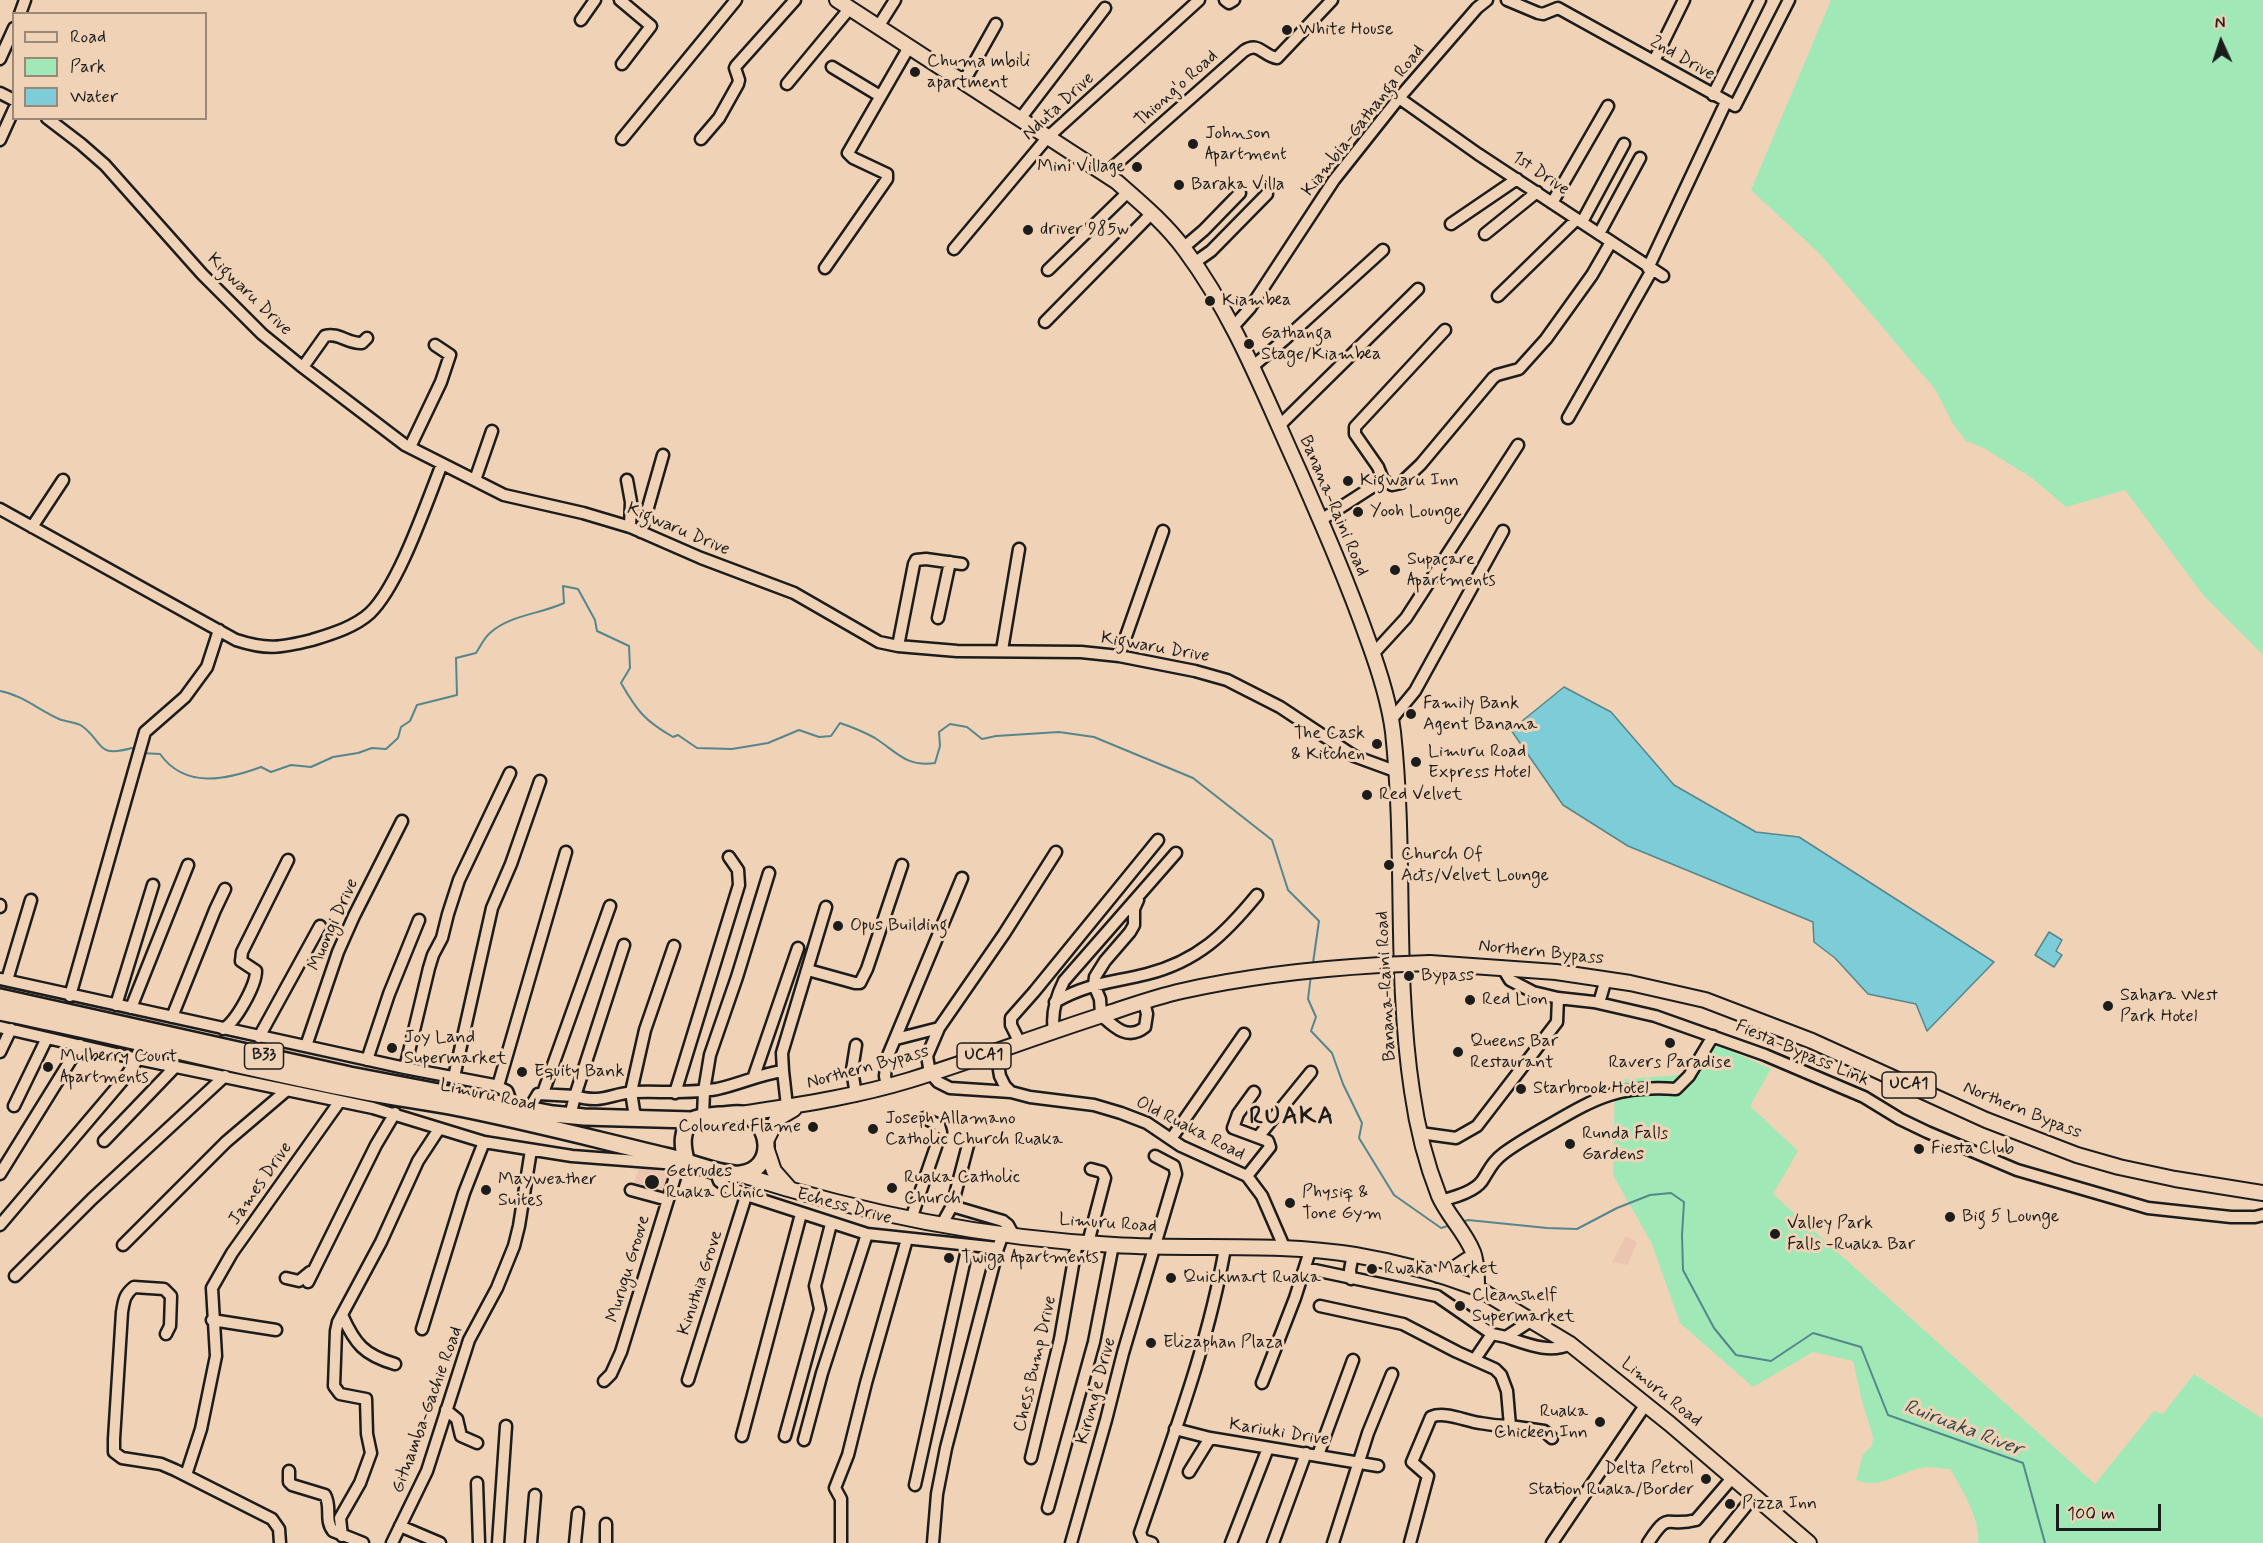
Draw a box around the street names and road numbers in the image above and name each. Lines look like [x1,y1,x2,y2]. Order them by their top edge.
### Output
street label: 2nd Drive [1646,32,1718,86]
street label: Kiambia-Gathanga Road [1298,41,1430,201]
street label: Thiong'o Road [1131,46,1223,132]
street label: Nduta Drive [1019,68,1099,146]
street label: 1st Drive [1507,147,1573,201]
street label: Kigwaru Drive [202,249,296,341]
street label: Banana-Raini Road [1294,433,1372,579]
street label: Kigwaru Drive [623,499,733,561]
street label: Kigwaru Drive [1099,628,1211,668]
street label: Muongi Drive [304,876,364,974]
street label: Banana-Raini Road [1372,910,1402,1062]
street label: Northern Bypass [1477,936,1605,970]
street label: Fiesta-Bypass Link [1732,1016,1872,1092]
street label: Northern Bypass [804,1041,932,1095]
road number: B33 [244,1043,284,1069]
road number: UCA1 [957,1043,1011,1069]
road number: UCA1 [1882,1072,1936,1098]
street label: Limuru Road [438,1075,538,1117]
street label: Northern Bypass [1960,1077,2084,1145]
street label: Old Ruaka Road [1132,1092,1248,1166]
street label: James Drive [224,1138,298,1230]
street label: Echess Drive [794,1184,894,1230]
street label: Limuru Road [1058,1210,1158,1238]
street label: Murugu Groove [602,1213,656,1325]
street label: Kinuthia Grove [674,1228,728,1338]
street label: Chess Bump Drive [1010,1294,1062,1434]
street label: Gituamba-Gachie Road [388,1324,468,1496]
street label: Kirung'e Drive [1072,1335,1122,1447]
street label: Limuru Road [1616,1354,1706,1432]
street label: Kariuki Drive [1227,1414,1331,1452]

